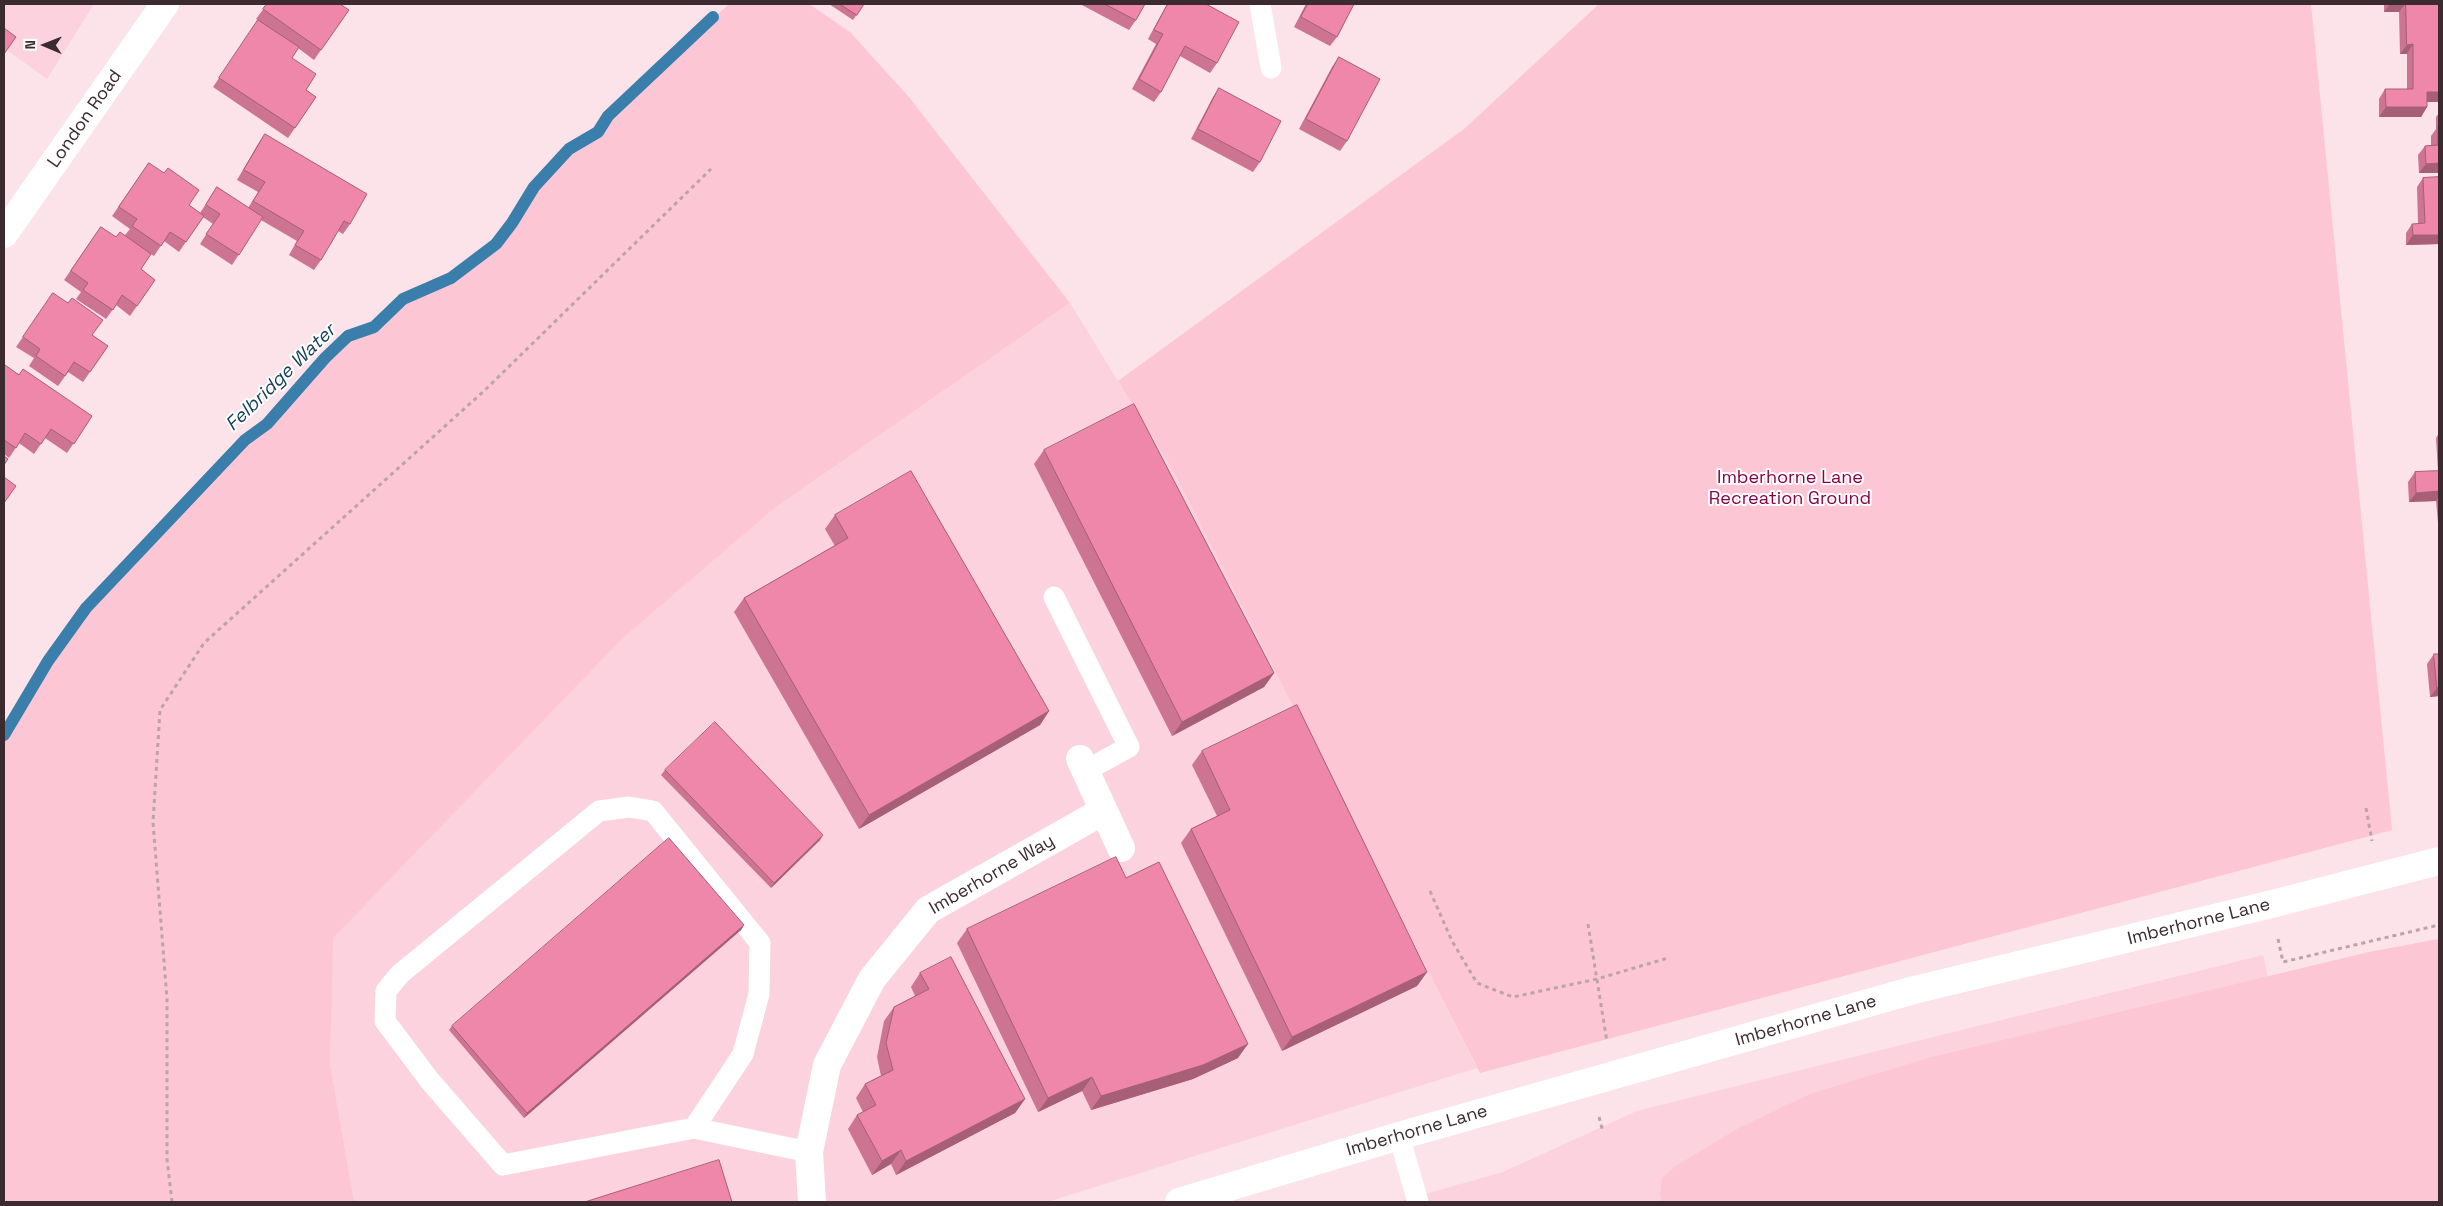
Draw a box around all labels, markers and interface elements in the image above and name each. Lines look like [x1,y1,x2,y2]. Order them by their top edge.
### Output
north arrow [20,20,70,70]
text: N [21,40,39,50]
street label: London Road [43,66,127,172]
water label: Felbridge Water [221,320,341,436]
park label: Imberhorne Lane Recreation Ground [1709,467,1871,509]
street label: Imberhorne Way [926,830,1058,920]
street label: Imberhorne Lane [2126,894,2272,950]
street label: Imberhorne Lane [1733,990,1879,1052]
street label: Imberhorne Lane [1344,1100,1490,1162]

